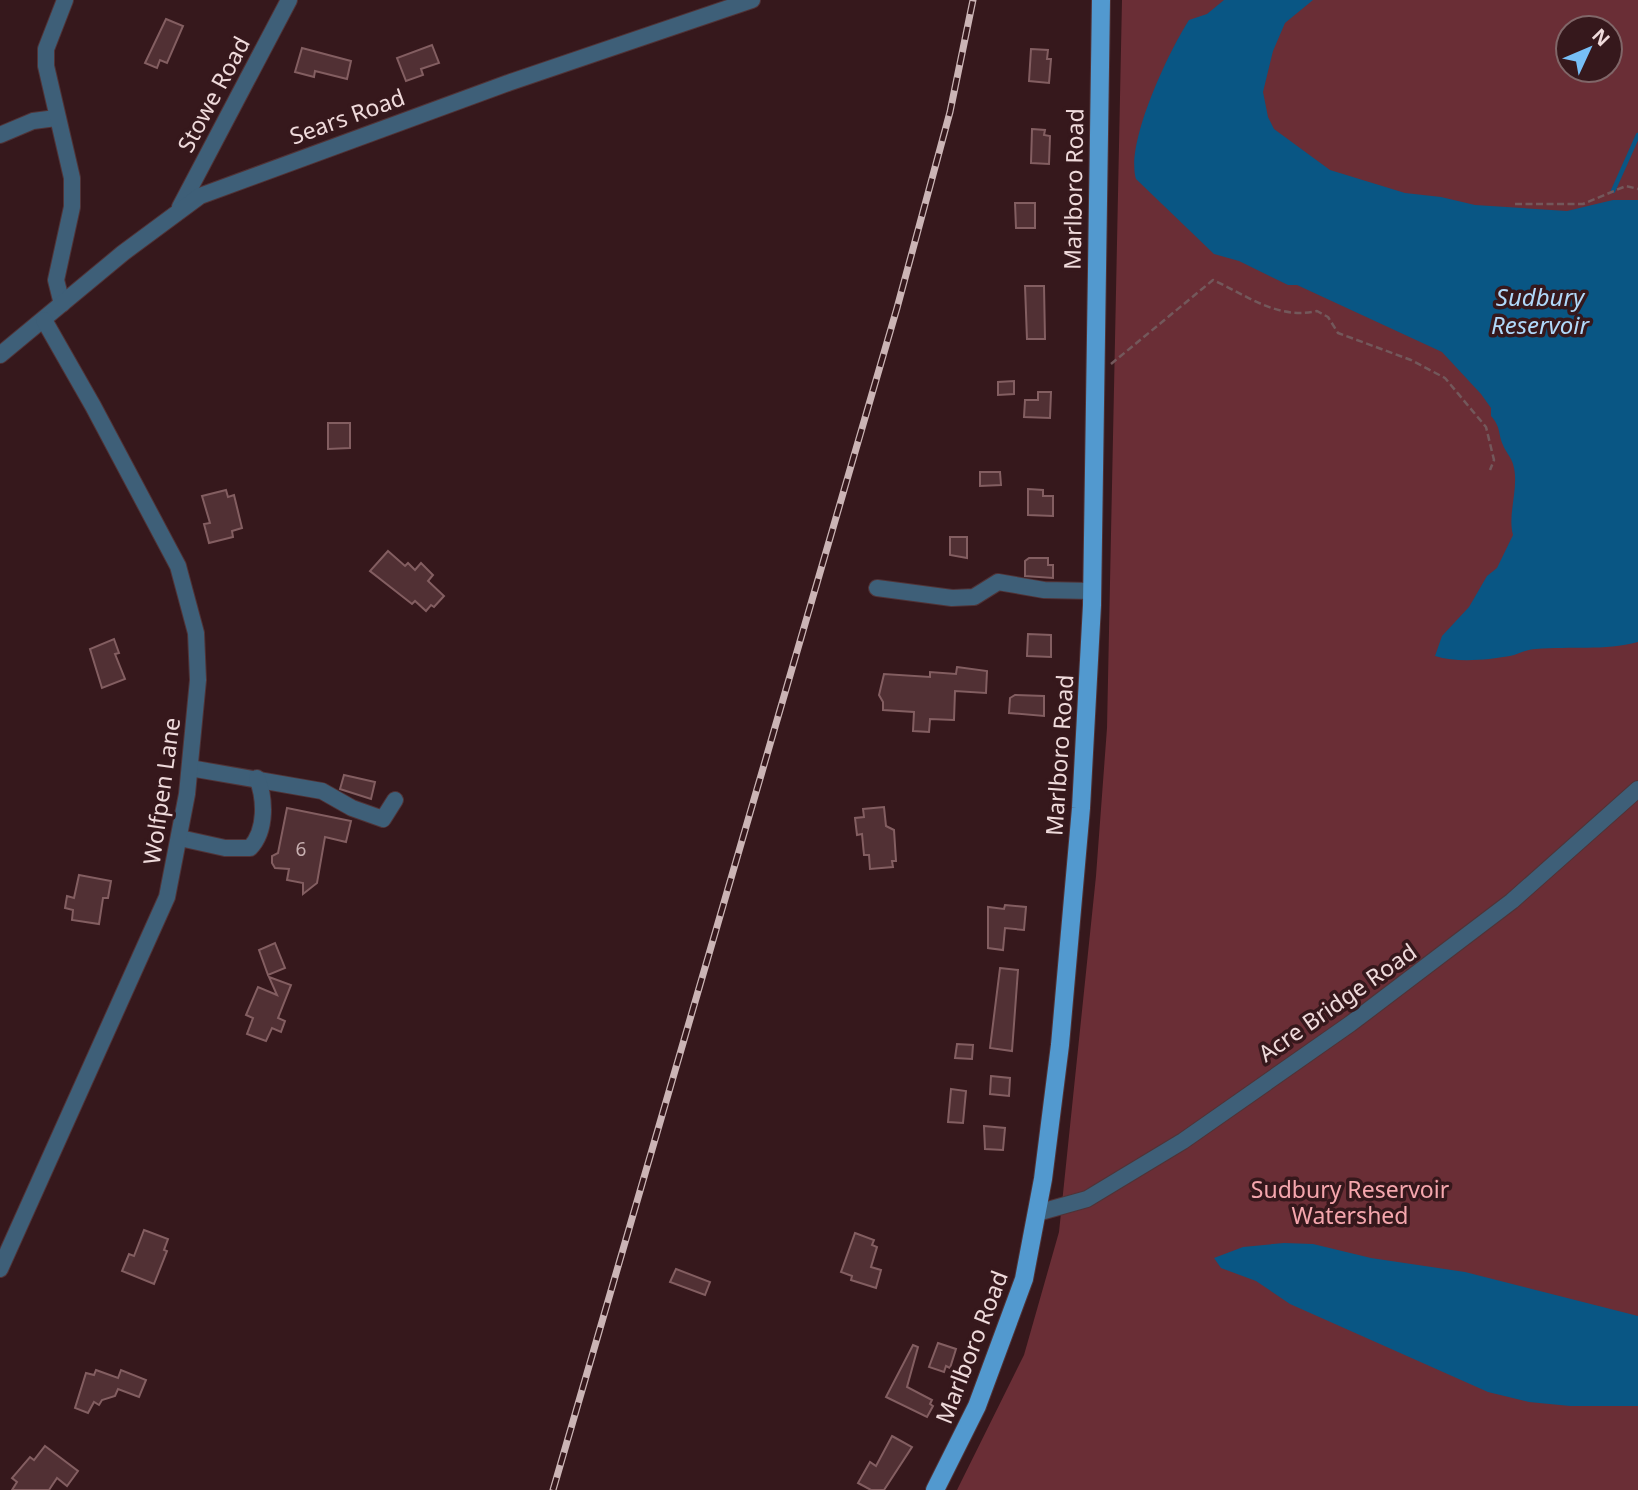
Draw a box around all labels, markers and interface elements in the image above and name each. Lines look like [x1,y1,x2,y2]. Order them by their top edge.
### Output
north arrow [1554,14,1624,84]
text: N [1587,23,1616,52]
street label: Stowe Road [169,31,257,157]
street label: Sears Road [285,80,409,152]
street label: Marlboro Road [1056,108,1090,270]
water label: Sudbury Reservoir [1491,280,1590,341]
street label: Marlboro Road [1037,673,1081,837]
street label: Wolfpen Lane [135,715,187,867]
house number: 6 [296,836,306,862]
street label: Acre Bridge Road [1251,935,1423,1069]
park label: Sudbury Reservoir Watershed [1251,1173,1450,1231]
street label: Marlboro Road [927,1266,1015,1428]

